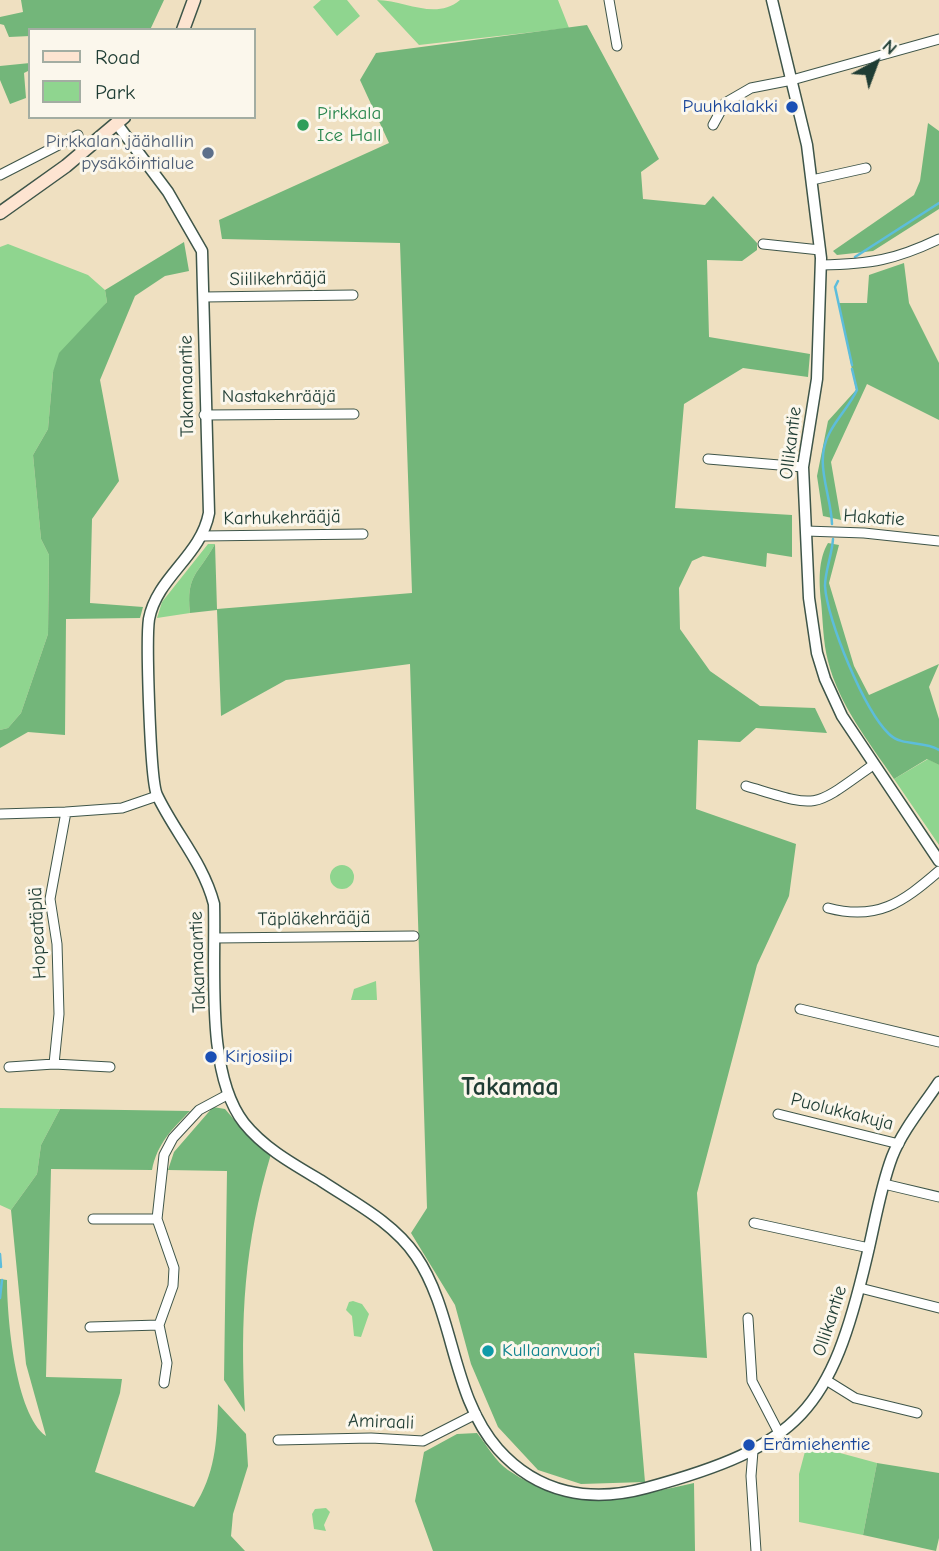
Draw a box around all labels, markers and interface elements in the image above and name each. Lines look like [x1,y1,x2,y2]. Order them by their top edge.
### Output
legend [28,28,256,119]
north arrow [841,28,911,98]
text: N [878,35,902,60]
text: Road [95,45,140,69]
text: Park [95,80,135,104]
place label: Puuhkalakki [682,96,778,118]
marker: Puuhkalakki [784,99,800,115]
place label: Pirkkala Ice Hall [317,103,381,147]
marker: Pirkkala Ice Hall [295,117,311,133]
place label: Pirkkalan jäähallin pysäköintialue [46,131,194,175]
marker: Pirkkalan jäähallin pysäköintialue [200,145,216,161]
street label: Siilikehrääjä [229,267,327,291]
street label: Takamaantie [175,335,199,437]
street label: Nastakehrääjä [222,386,336,408]
street label: Ollikantie [775,405,807,481]
street label: Hakatie [843,504,905,532]
street label: Karhukehrääjä [223,506,341,530]
street label: Hopeatäplä [24,886,52,980]
street label: Täpläkehrääjä [257,907,371,931]
street label: Takamaantie [185,911,211,1013]
place label: Kirjosiipi [225,1046,293,1068]
marker: Kirjosiipi [203,1049,219,1065]
district label: Takamaa [461,1072,559,1104]
street label: Puolukkakuja [788,1088,896,1136]
street label: Ollikantie [808,1283,852,1359]
place label: Kullaanvuori [502,1340,600,1362]
marker: Kullaanvuori [480,1343,496,1359]
street label: Amiraali [347,1409,415,1435]
place label: Erämiehentie [763,1434,870,1456]
marker: Erämiehentie [741,1437,757,1453]

